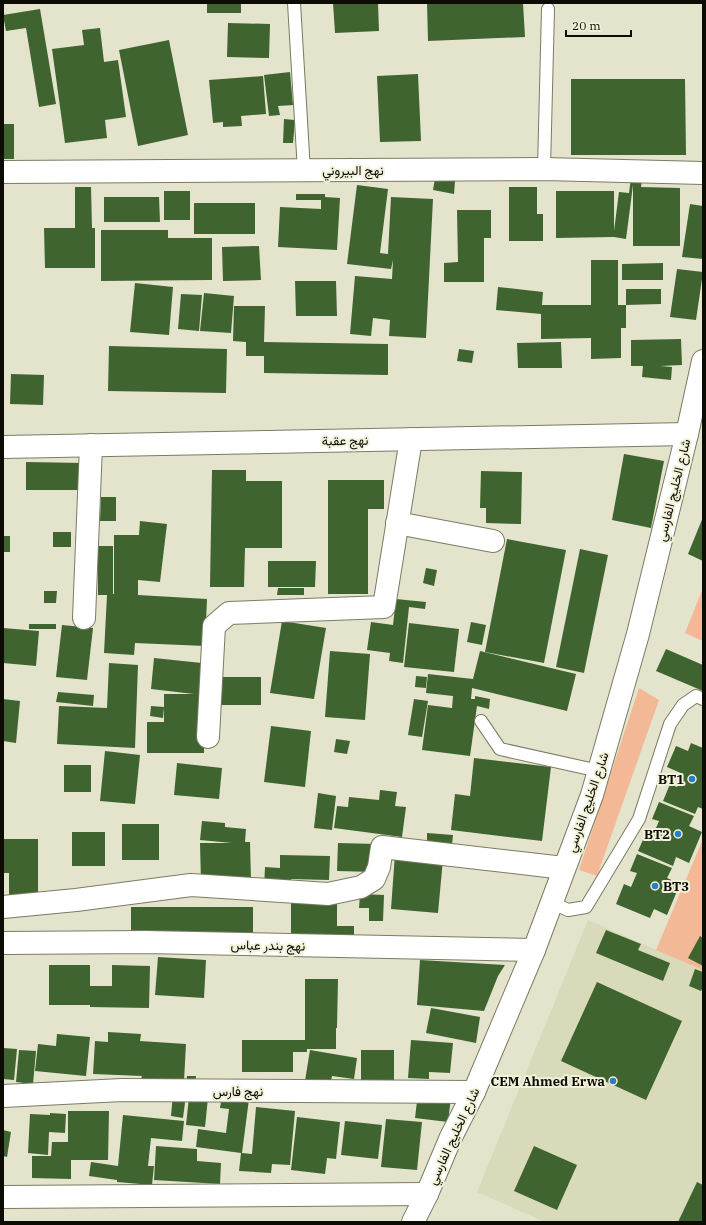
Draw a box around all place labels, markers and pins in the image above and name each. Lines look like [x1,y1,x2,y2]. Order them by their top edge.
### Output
place label: BT1 [658,771,684,788]
marker: BT1 [687,774,697,784]
place label: BT2 [644,826,670,843]
marker: BT2 [673,829,683,839]
place label: BT3 [663,878,689,895]
marker: BT3 [650,881,660,891]
place label: CEM Ahmed Erwa [491,1073,606,1090]
marker: CEM Ahmed Erwa [608,1076,618,1086]

